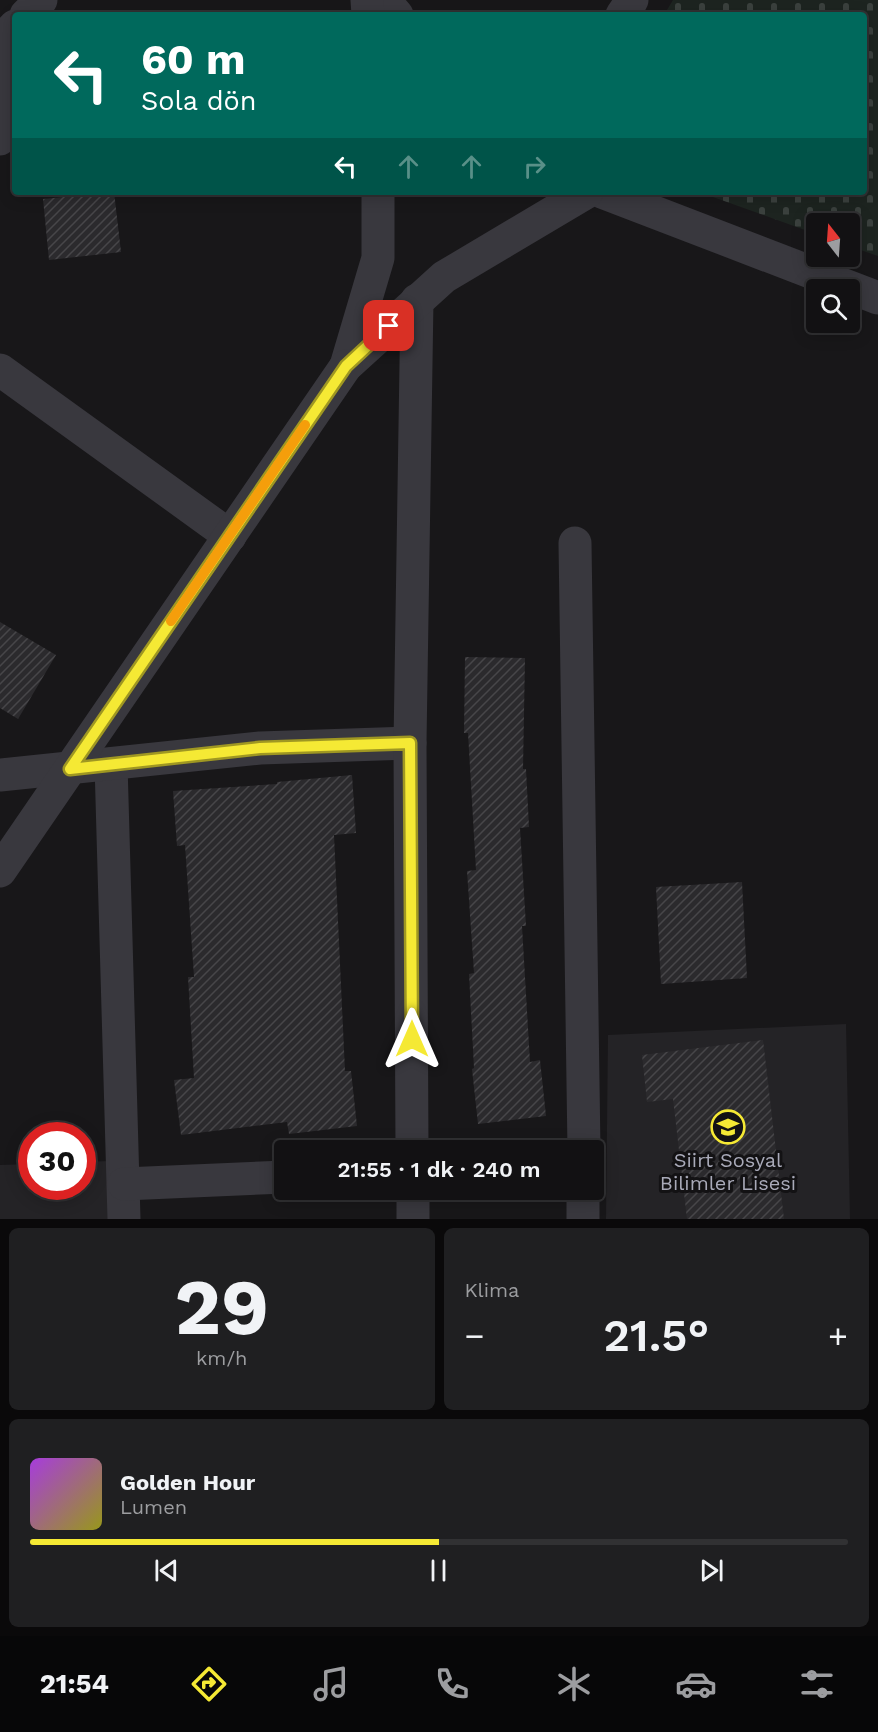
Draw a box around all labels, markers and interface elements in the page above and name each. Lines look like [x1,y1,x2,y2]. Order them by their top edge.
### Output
text: 60 m [141,35,245,84]
icon: left [42,36,120,114]
text: Sola dön [141,85,256,117]
icon: left [329,150,362,183]
icon: ahead [392,150,425,183]
icon: ahead [455,150,488,183]
icon: right [518,150,551,183]
north arrow [806,213,860,267]
map controls [806,213,860,333]
button: search [806,279,860,333]
pin [363,300,414,351]
icon: arrive [372,309,405,342]
position arrow [380,1007,444,1071]
school or university icon: Siirt Sosyal Bilimler Lisesi [710,1109,746,1145]
speed limit sign: 30 [18,1122,96,1200]
place label: Siirt Sosyal Bilimler Lisesi [660,1148,796,1195]
text: 21:55 · 1 dk · 240 m [338,1157,540,1182]
text: 29 [174,1261,269,1353]
text: Klima [465,1278,519,1302]
text: 21.5° [603,1309,709,1362]
text: − [465,1316,484,1355]
text: + [828,1316,848,1355]
text: km/h [196,1346,248,1370]
text: Golden Hour [120,1470,255,1495]
text: Lumen [120,1495,187,1519]
icon: previous [150,1554,183,1587]
icon: pause [422,1554,455,1587]
icon: next [695,1554,728,1587]
icon: directions [188,1663,230,1705]
icon: music [310,1663,352,1705]
icon: phone [431,1663,473,1705]
icon: climate [553,1663,595,1705]
icon: car [675,1663,717,1705]
icon: filters [796,1663,838,1705]
text: 21:54 [40,1668,109,1700]

